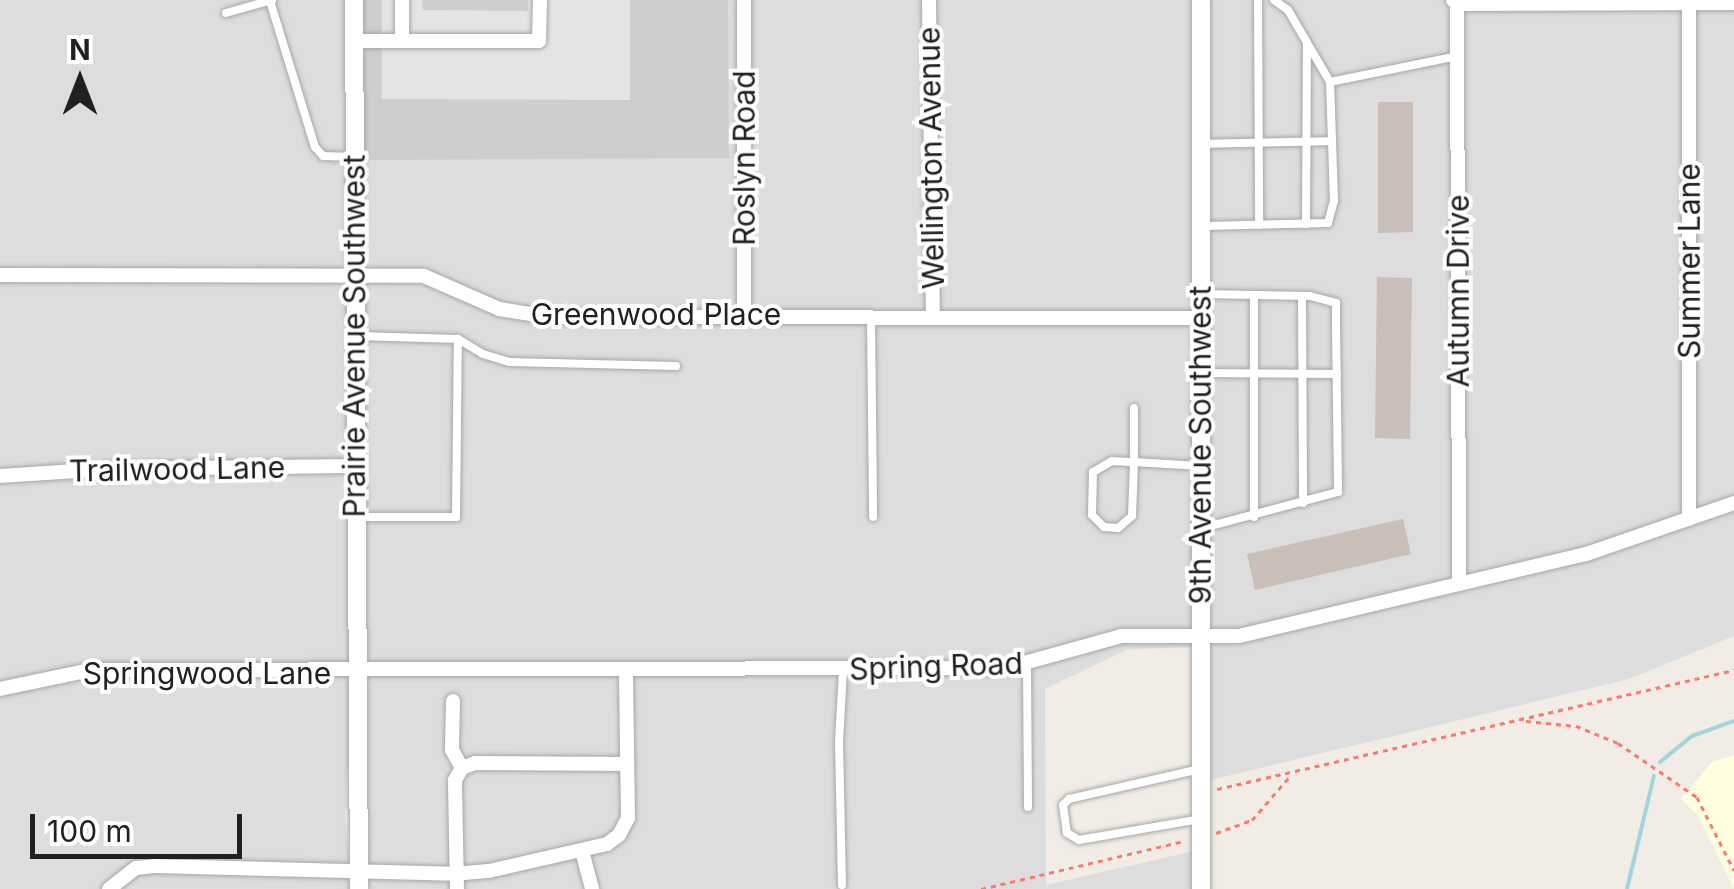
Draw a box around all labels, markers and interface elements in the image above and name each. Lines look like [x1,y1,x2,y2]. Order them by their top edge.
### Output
street label: Wellington Avenue [911,26,951,290]
north arrow [30,30,130,130]
text: N [69,33,91,67]
street label: Roslyn Road [726,70,762,246]
street label: Prairie Avenue Southwest [336,154,372,518]
street label: Summer Lane [1671,163,1707,359]
street label: Autumn Drive [1440,195,1476,387]
street label: 9th Avenue Southwest [1182,286,1218,604]
street label: Greenwood Place [531,296,781,332]
street label: Trailwood Lane [69,449,285,489]
street label: Spring Road [849,645,1023,687]
street label: Springwood Lane [83,655,331,691]
scale bar [35,794,248,856]
text: 100 m [47,813,132,849]

